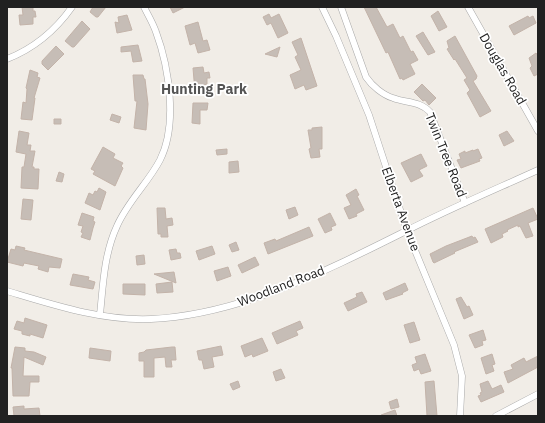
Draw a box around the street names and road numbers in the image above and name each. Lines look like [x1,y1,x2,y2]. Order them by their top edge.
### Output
street label: Douglas Road [476,30,530,108]
street label: Twin Tree Road [421,110,471,200]
street label: Elberta Avenue [378,164,424,254]
street label: Woodland Road [235,262,327,310]

